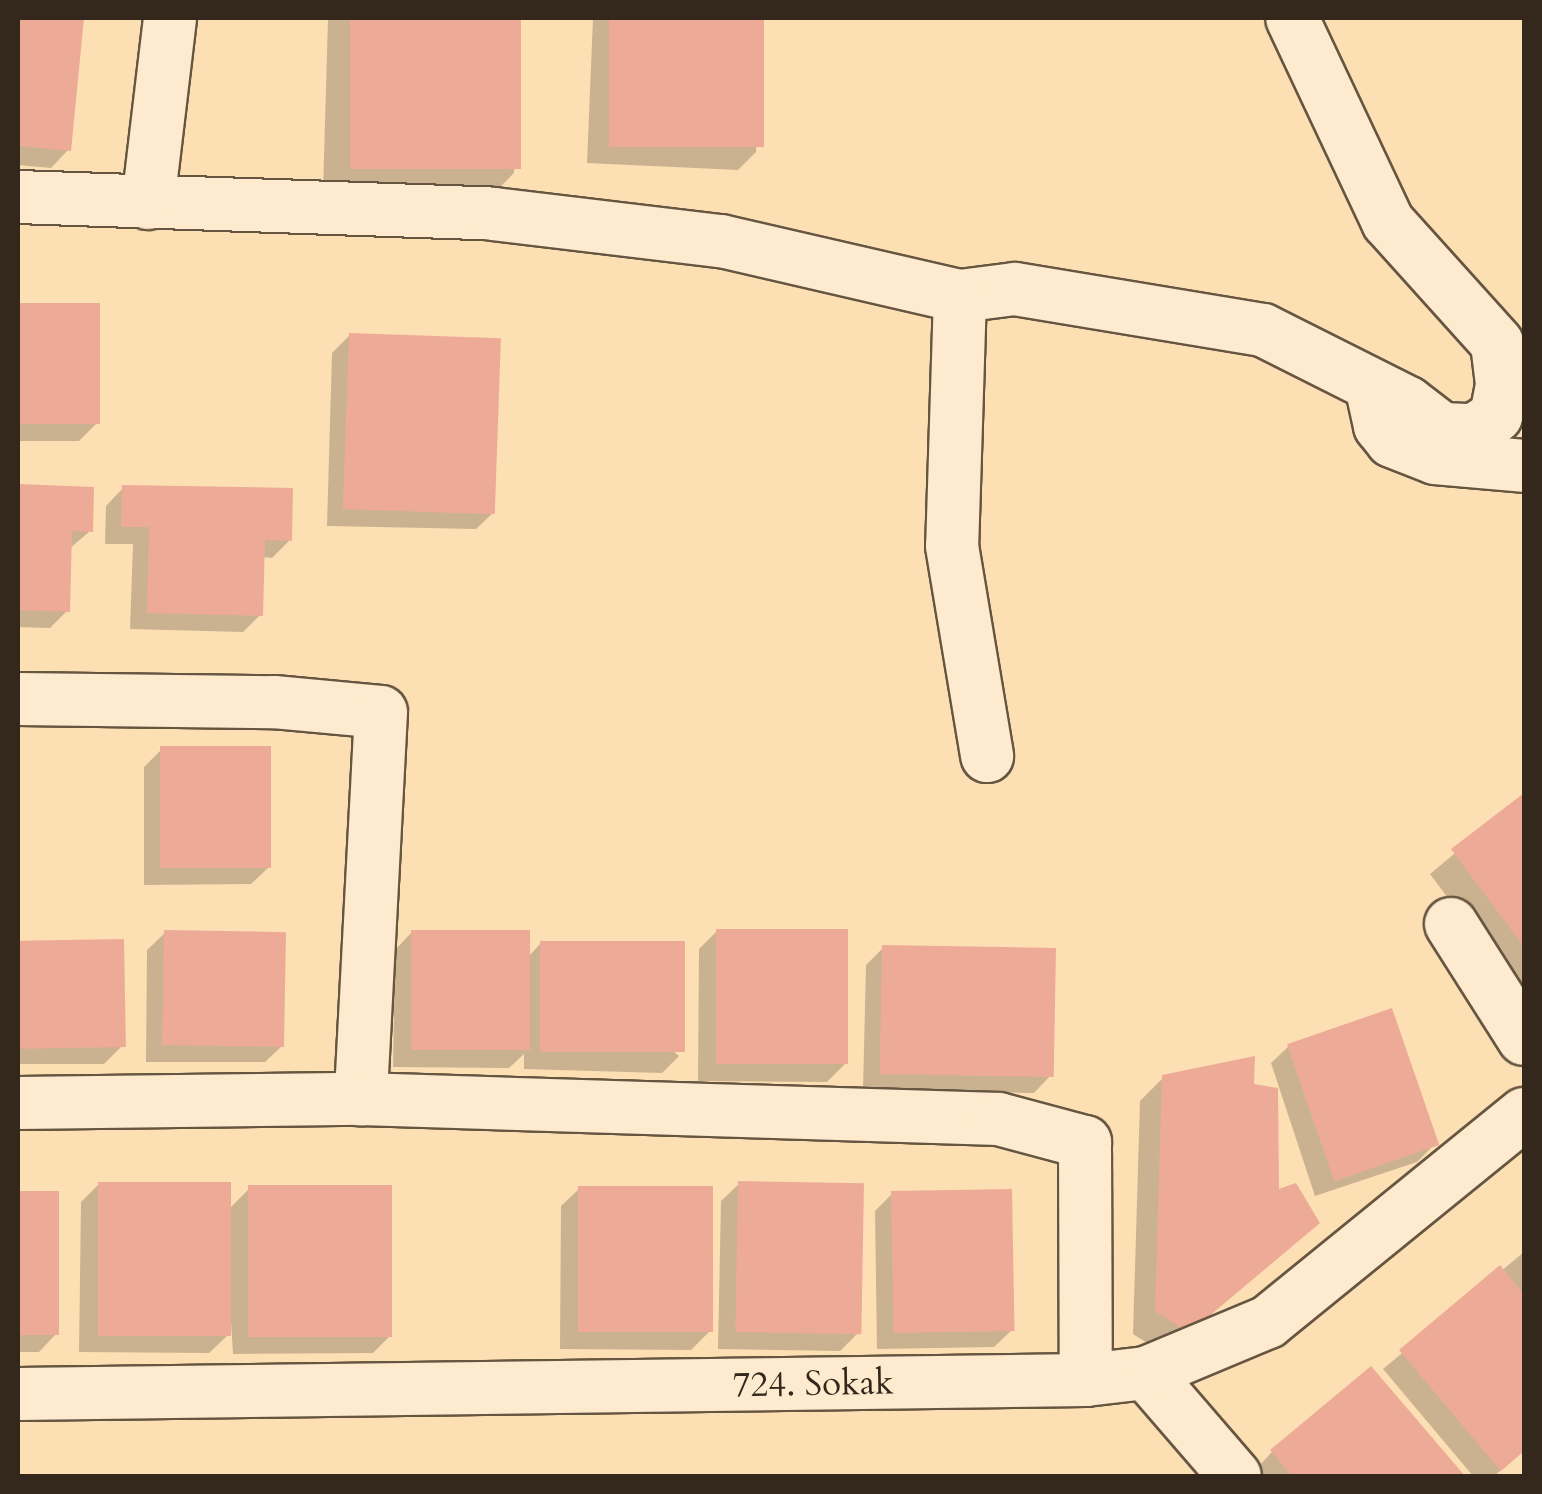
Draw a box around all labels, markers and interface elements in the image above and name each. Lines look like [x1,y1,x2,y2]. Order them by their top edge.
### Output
street label: 724. Sokak [732,1362,894,1406]

